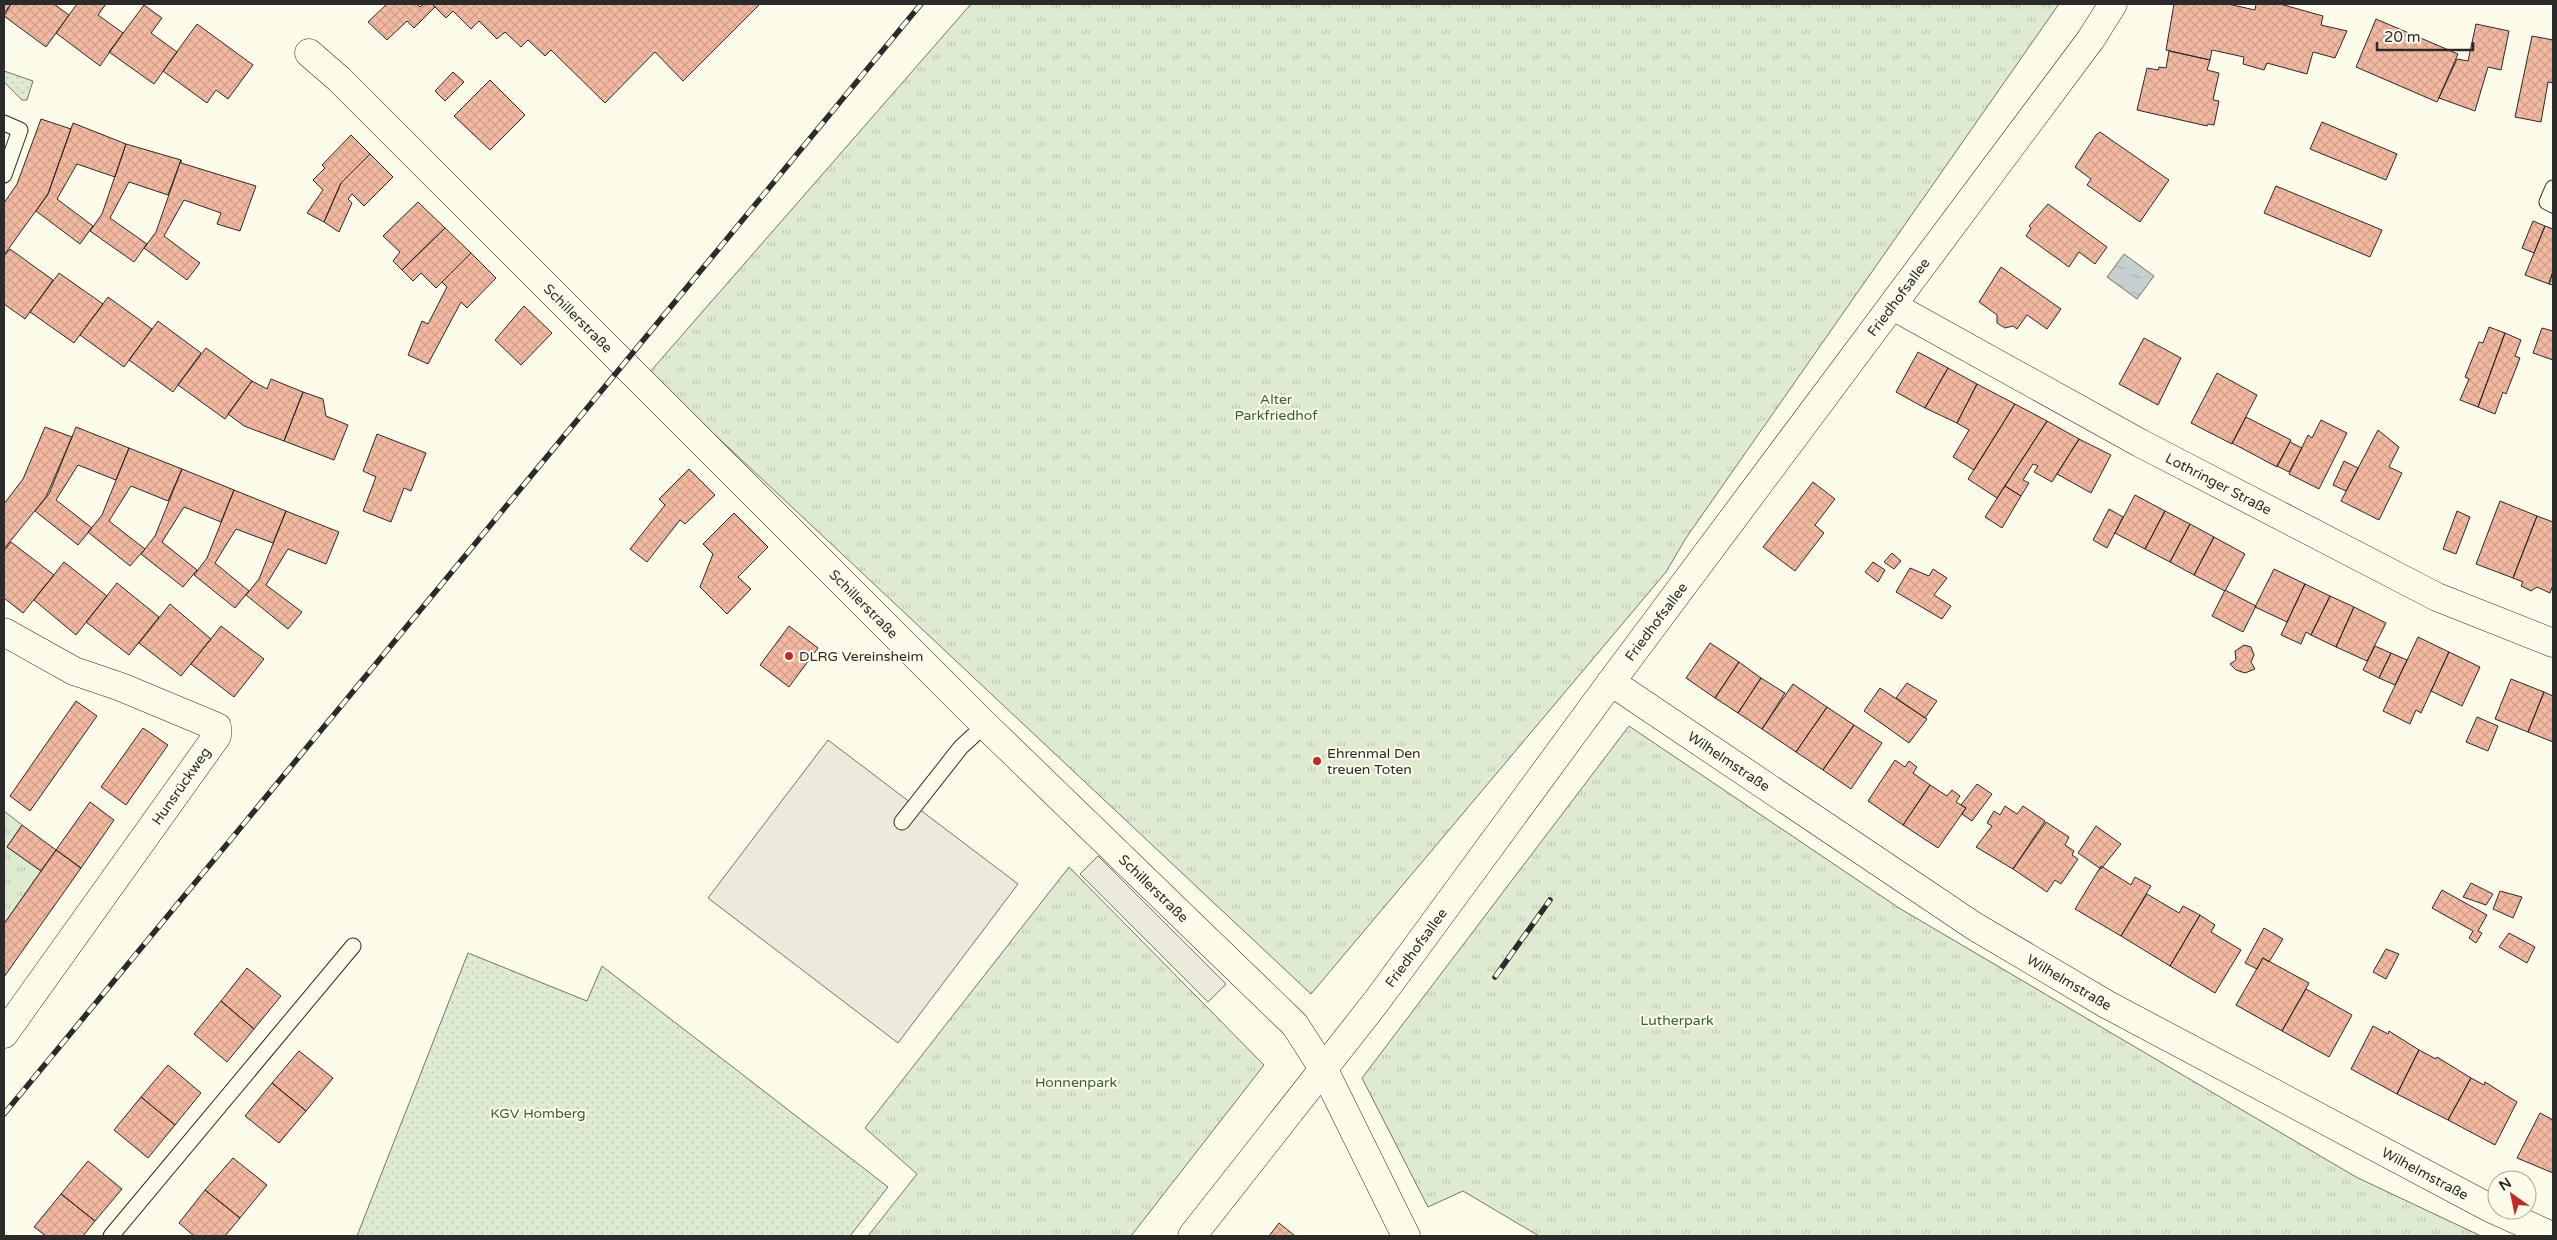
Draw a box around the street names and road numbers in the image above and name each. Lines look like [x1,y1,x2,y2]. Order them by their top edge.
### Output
street label: Friedhofsallee [1864,255,1934,340]
street label: Schillerstraße [540,281,616,357]
street label: Lothringer Straße [2163,450,2274,519]
street label: Schillerstraße [826,566,901,642]
street label: Friedhofsallee [1622,579,1691,665]
street label: Wilhelmstraße [1684,728,1773,795]
street label: Hunsrückweg [148,744,214,828]
street label: Schillerstraße [1115,851,1192,926]
street label: Friedhofsallee [1382,905,1451,991]
street label: Wilhelmstraße [2024,951,2114,1014]
street label: Wilhelmstraße [2379,1144,2471,1204]

